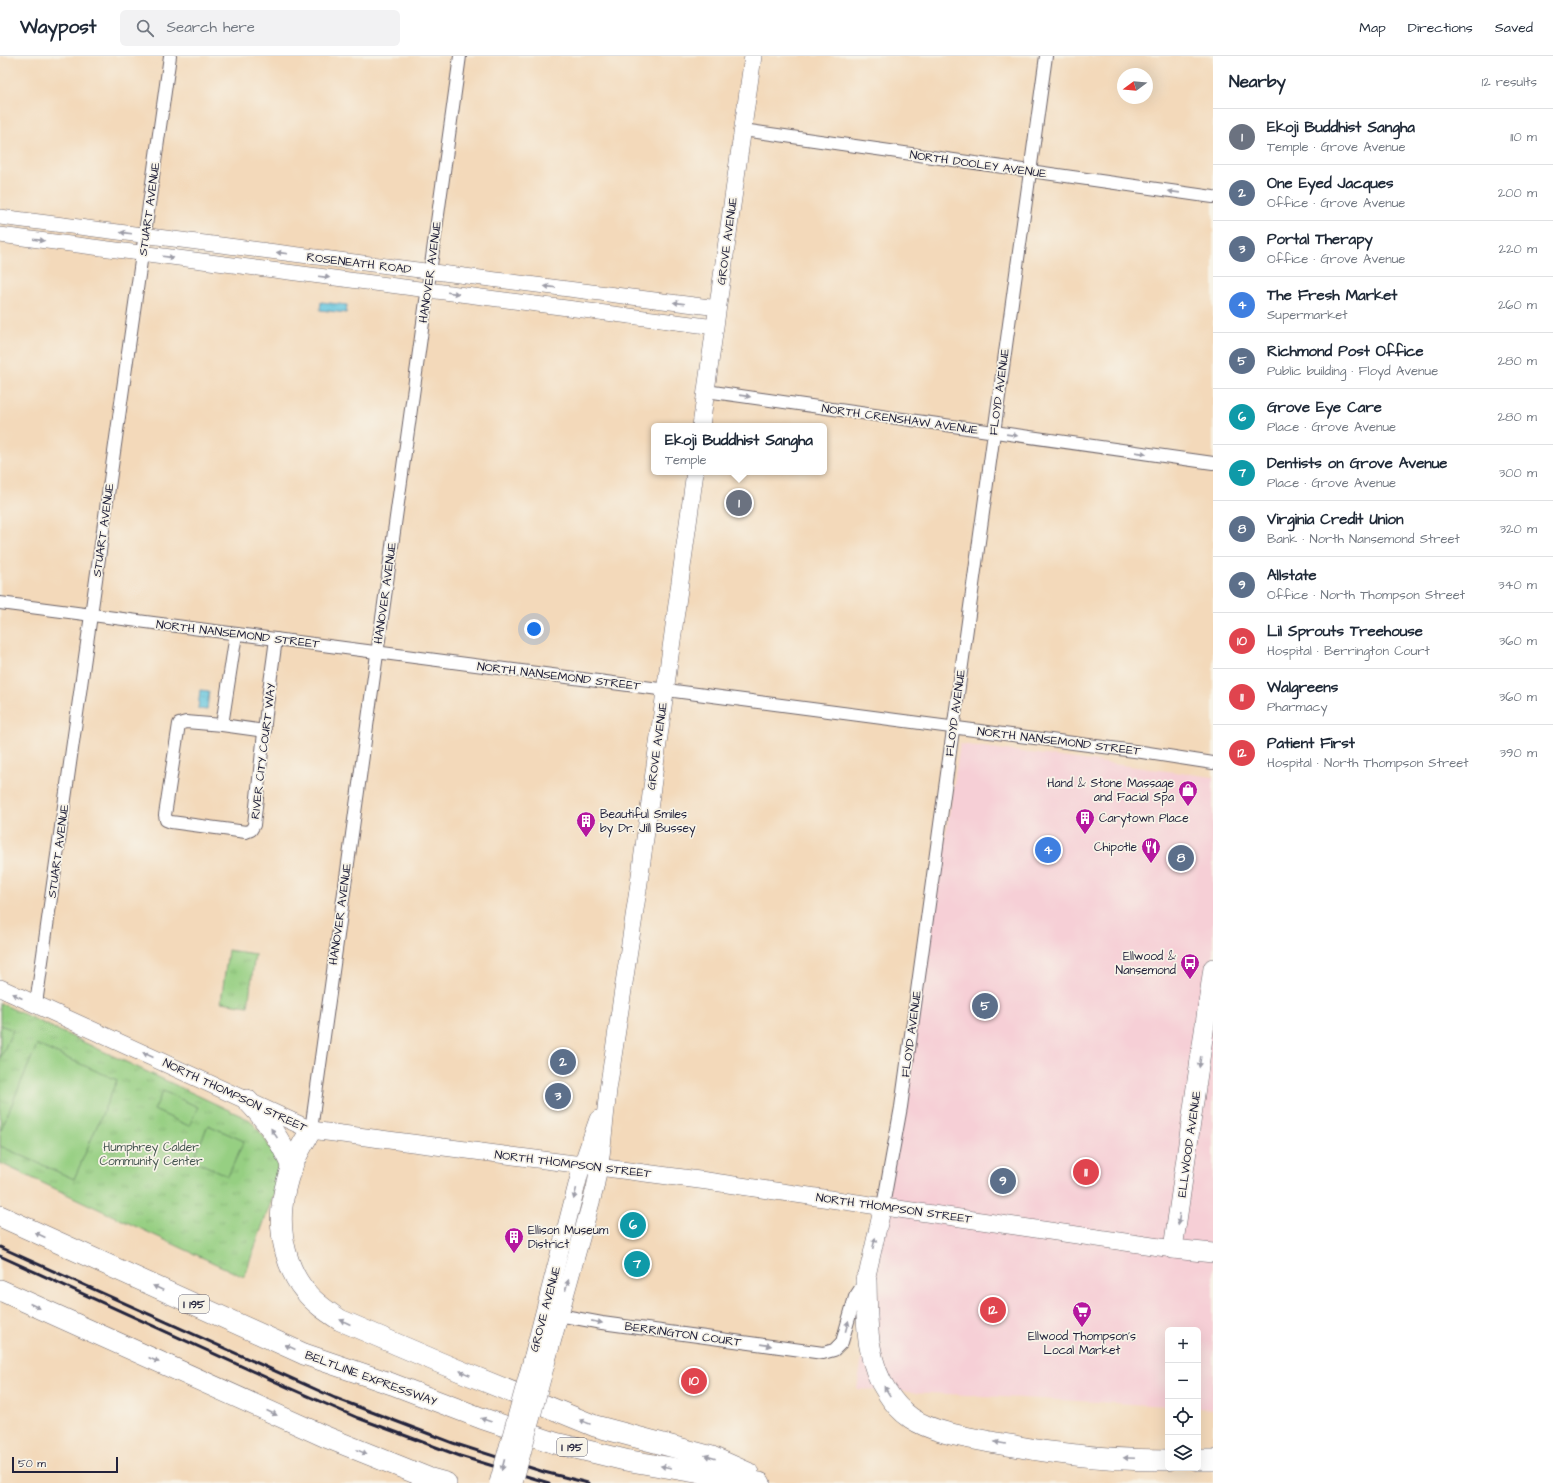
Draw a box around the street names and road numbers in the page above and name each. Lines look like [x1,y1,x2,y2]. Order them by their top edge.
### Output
street label: NORTH DOOLEY AVENUE [909,146,1047,183]
street label: STUART AVENUE [135,161,164,257]
street label: GROVE AVENUE [713,196,742,286]
street label: HANOVER AVENUE [415,220,446,324]
street label: ROSENEATH ROAD [306,249,412,278]
street label: FLOYD AVENUE [985,348,1014,436]
street label: NORTH CRENSHAW AVENUE [821,400,979,439]
street label: STUART AVENUE [89,482,118,578]
street label: HANOVER AVENUE [370,541,401,645]
street label: NORTH NANSEMOND STREET [155,616,321,653]
street label: NORTH NANSEMOND STREET [476,658,642,695]
street label: FLOYD AVENUE [941,669,970,757]
street label: RIVER CITY COURT WAY [247,682,280,820]
street label: GROVE AVENUE [643,701,672,791]
street label: NORTH NANSEMOND STREET [976,723,1142,760]
street label: STUART AVENUE [44,803,73,899]
street label: HANOVER AVENUE [325,862,356,966]
street label: FLOYD AVENUE [897,990,926,1078]
street label: NORTH THOMPSON STREET [160,1054,310,1137]
street label: ELLWOOD AVENUE [1174,1090,1205,1198]
street label: NORTH THOMPSON STREET [494,1146,653,1183]
street label: NORTH THOMPSON STREET [815,1189,974,1228]
street label: GROVE AVENUE [526,1264,565,1354]
road number: I 195 [179,1295,209,1313]
street label: BERRINGTON COURT [624,1318,743,1351]
street label: BELTLINE EXPRESSWAY [302,1347,440,1410]
road number: I 195 [557,1438,587,1456]

